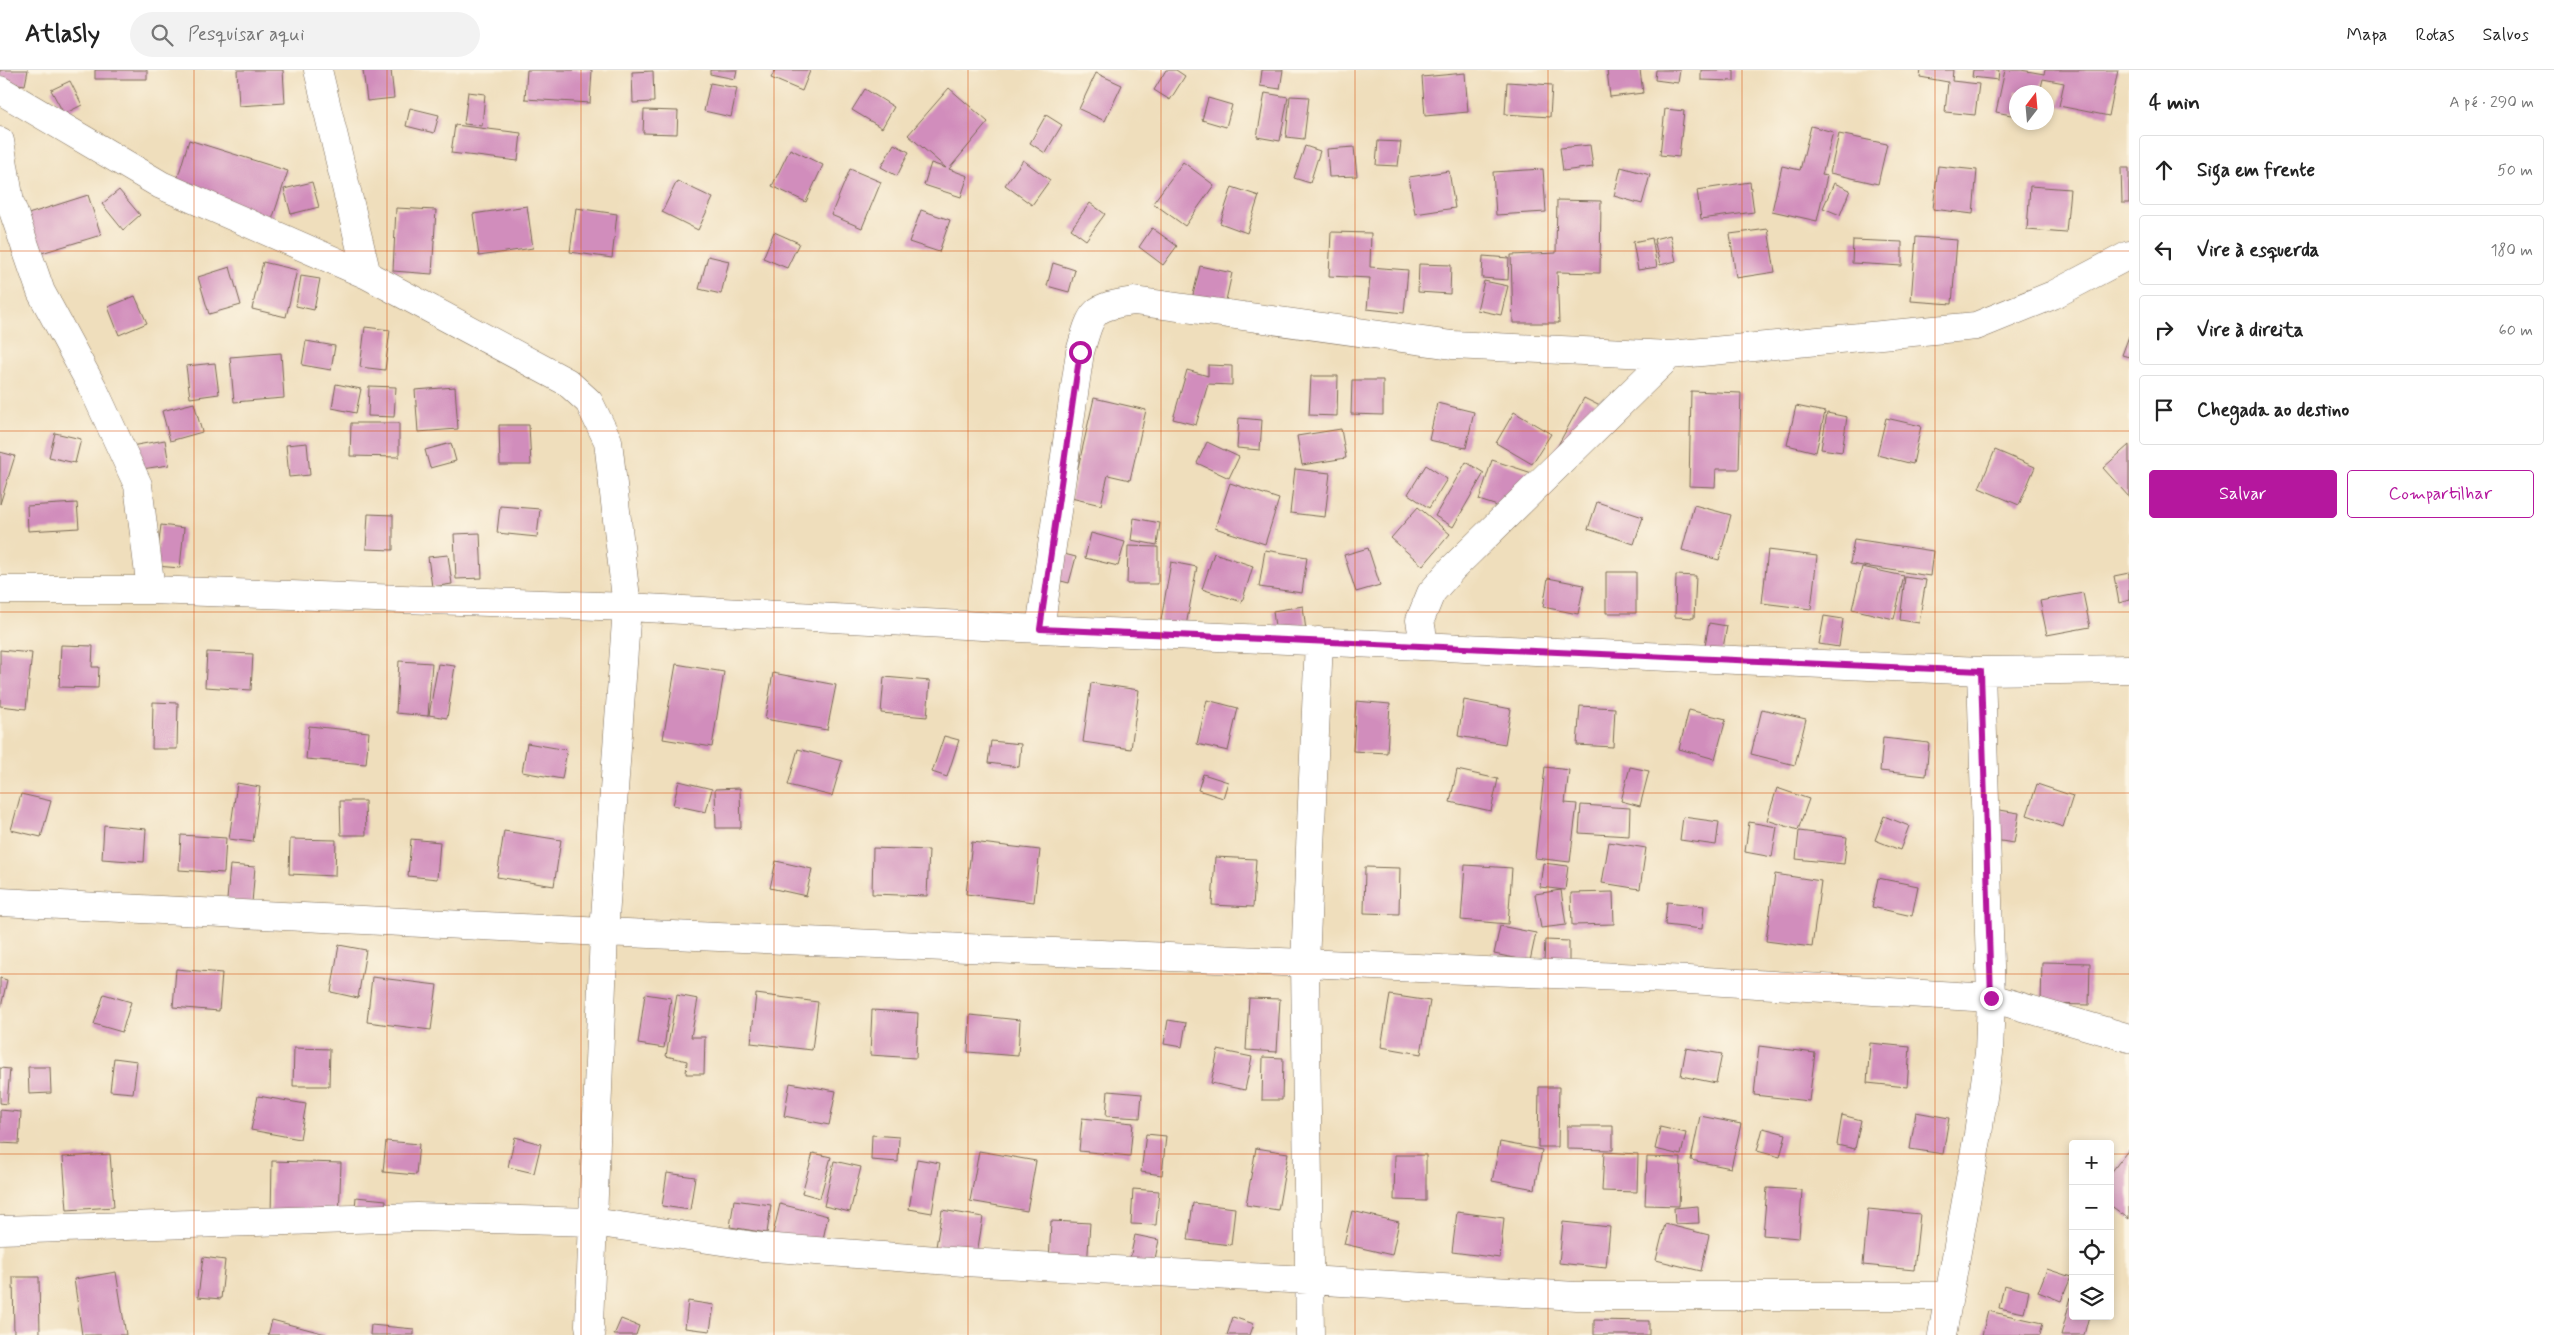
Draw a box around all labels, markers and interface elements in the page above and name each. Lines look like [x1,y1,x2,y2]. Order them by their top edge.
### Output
search box [130,12,480,57]
text: Atlasly [25,19,100,50]
icon: search [148,21,176,49]
text: Pesquisar aqui [188,22,304,47]
text: Mapa [2346,23,2387,47]
text: Rotas [2415,23,2455,47]
text: Salvos [2483,23,2529,47]
north arrow [2009,85,2054,130]
text: 4 min [2149,89,2200,117]
text: A pé · 290 m [2449,92,2534,113]
icon: ahead [2150,156,2178,184]
text: Siga em frente [2197,158,2315,183]
text: 50 m [2497,160,2533,181]
icon: left [2150,236,2178,264]
text: Vire à esquerda [2197,238,2319,263]
text: 180 m [2490,240,2533,261]
icon: right [2150,316,2178,344]
text: Vire à direita [2197,318,2303,343]
text: 60 m [2499,320,2533,341]
route start [1069,341,1092,364]
icon: arrive [2150,396,2178,424]
text: Chegada ao destino [2197,398,2349,423]
button: Salvar [2149,470,2337,518]
button: Compartilhar [2347,470,2534,518]
route end [1980,987,2003,1010]
map controls [2069,1140,2114,1320]
button: + [2069,1140,2114,1185]
button: − [2069,1185,2114,1230]
button: locate [2069,1230,2114,1275]
button: layers [2069,1275,2114,1320]

